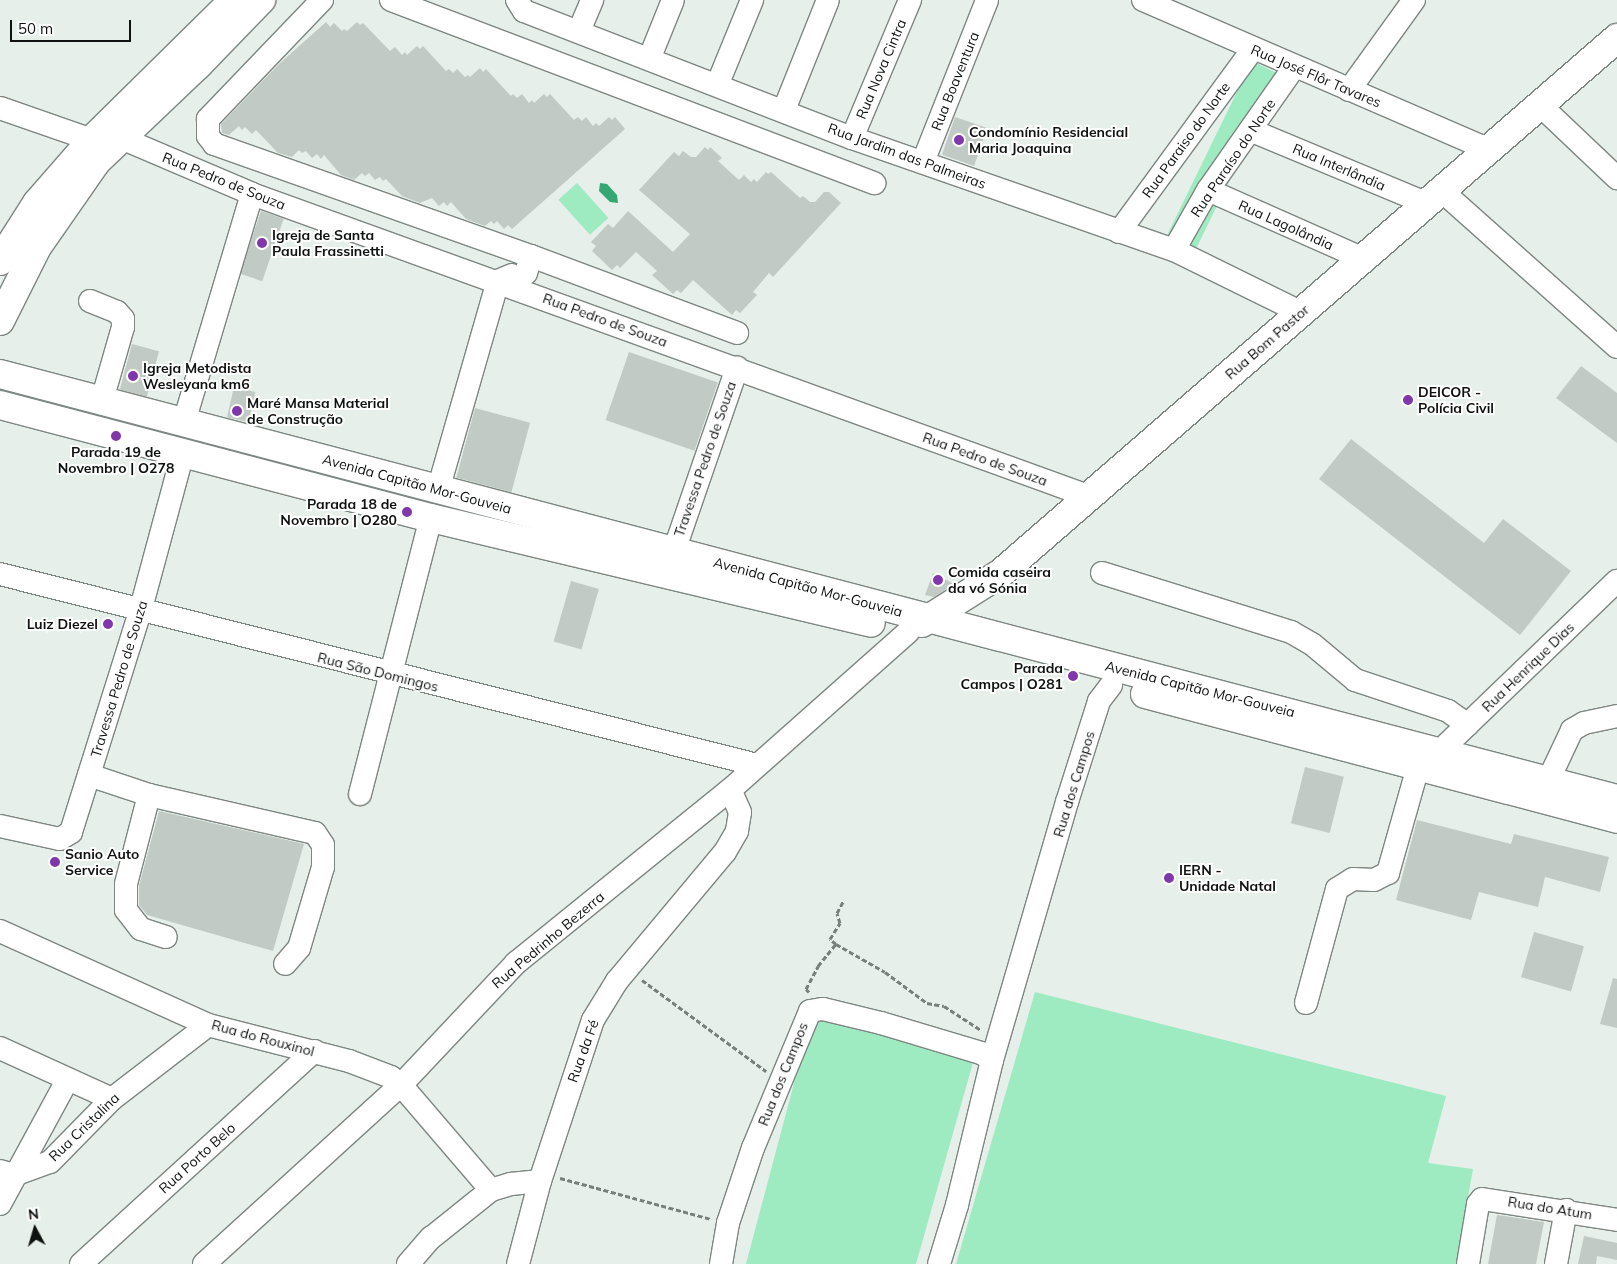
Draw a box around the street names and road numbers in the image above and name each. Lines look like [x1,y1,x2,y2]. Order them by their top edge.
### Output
street label: Rua Nova Cintra [852,16,910,122]
street label: Rua Boaventura [928,29,982,133]
street label: Rua José Flôr Tavares [1249,41,1383,111]
street label: Rua Paraiso do Norte [1138,79,1234,201]
street label: Rua Paraíso do Norte [1187,96,1279,220]
street label: Rua Jardim das Palmeiras [826,120,988,192]
street label: Rua Interlândia [1290,140,1388,194]
street label: Rua Pedro de Souza [160,149,288,213]
street label: Rua Lagolândia [1236,197,1336,253]
street label: Rua Pedro de Souza [540,290,670,350]
street label: Rua Bom Pastor [1222,301,1312,383]
street label: Travessa Pedro de Souza [671,379,739,539]
street label: Rua Pedro de Souza [920,429,1050,489]
street label: Avenida Capitão Mor-Gouveia [321,451,513,517]
street label: Avenida Capitão Mor-Gouveia [712,554,904,620]
street label: Travessa Pedro de Souza [87,599,151,759]
street label: Rua Henrique Dias [1478,619,1578,715]
street label: Rua São Domingos [316,649,440,695]
street label: Avenida Capitão Mor-Gouveia [1103,657,1297,721]
street label: Rua dos Campos [1050,729,1098,839]
street label: Rua Pedrinho Bezerra [488,888,608,992]
street label: Rua do Rouxinol [210,1016,316,1060]
street label: Rua da Fé [564,1017,602,1085]
street label: Rua dos Campos [755,1020,811,1128]
street label: Rua Cristalina [45,1089,123,1165]
street label: Rua Porto Belo [155,1119,239,1197]
street label: Rua do Atum [1507,1193,1593,1223]

